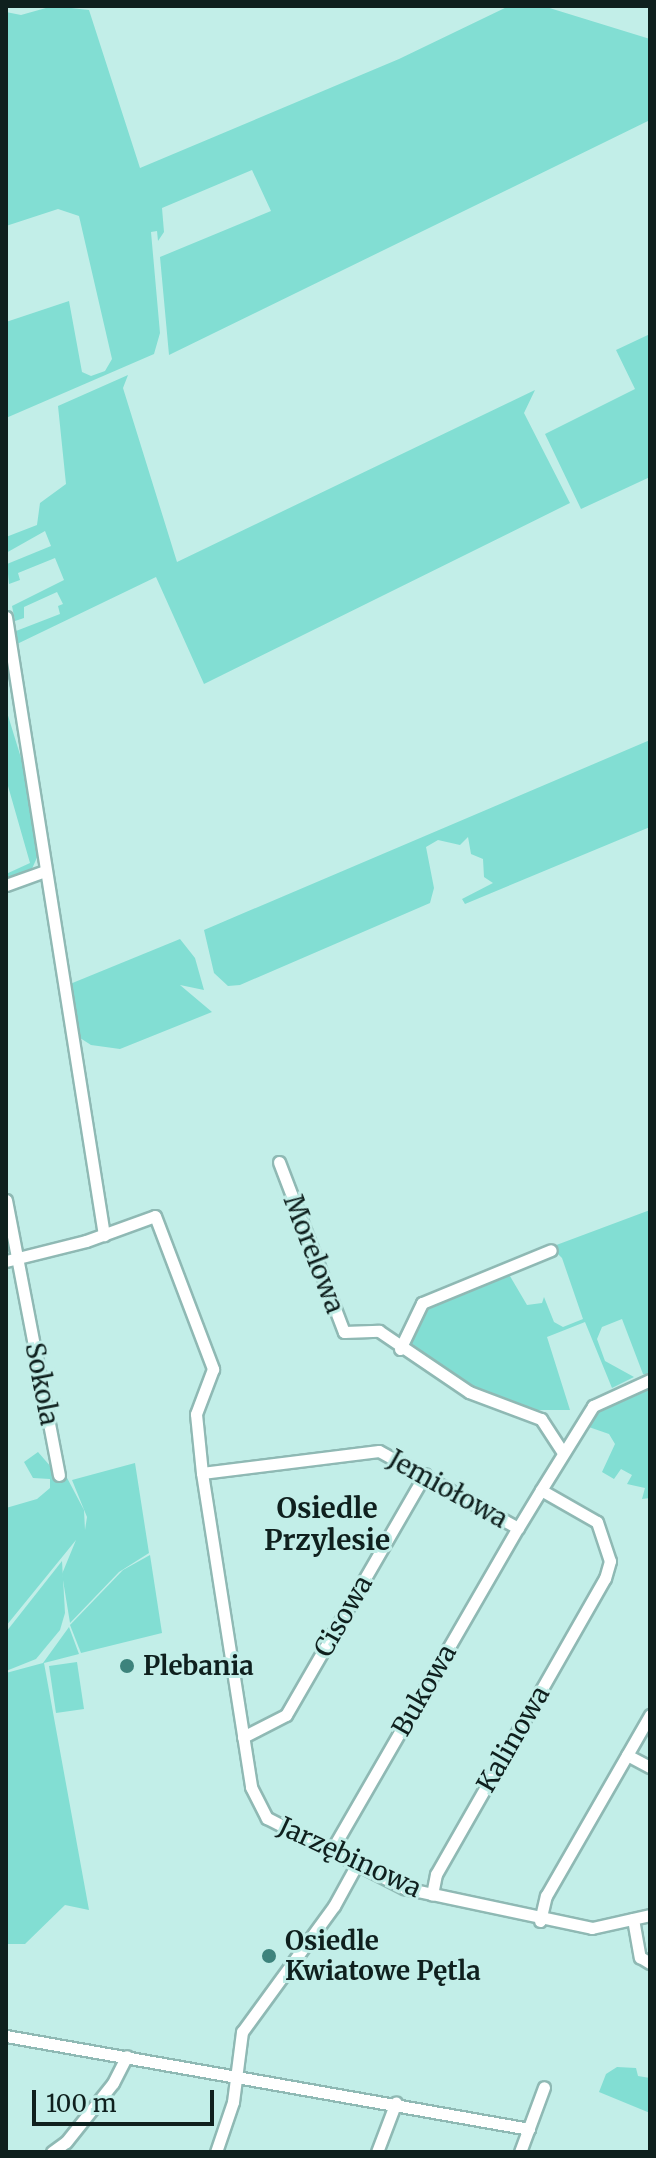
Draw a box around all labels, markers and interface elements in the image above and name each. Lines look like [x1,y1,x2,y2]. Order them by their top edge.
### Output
street label: Morelowa [277,1190,351,1318]
street label: Sokola [19,1340,65,1428]
street label: Jemiołowa [383,1443,513,1535]
district label: Osiedle Przylesie [264,1491,390,1557]
street label: Cisowa [307,1570,379,1662]
street label: Bukowa [385,1639,463,1741]
place label: Plebania [143,1650,254,1682]
marker: Plebania [118,1657,136,1675]
street label: Kalinowa [470,1680,556,1798]
street label: Jarzębinowa [274,1810,426,1904]
place label: Osiedle Kwiatowe Pętla [285,1925,481,1986]
marker: Osiedle Kwiatowe Pętla [260,1947,278,1965]
scale bar [36,2074,218,2124]
text: 100 m [46,2088,116,2119]

